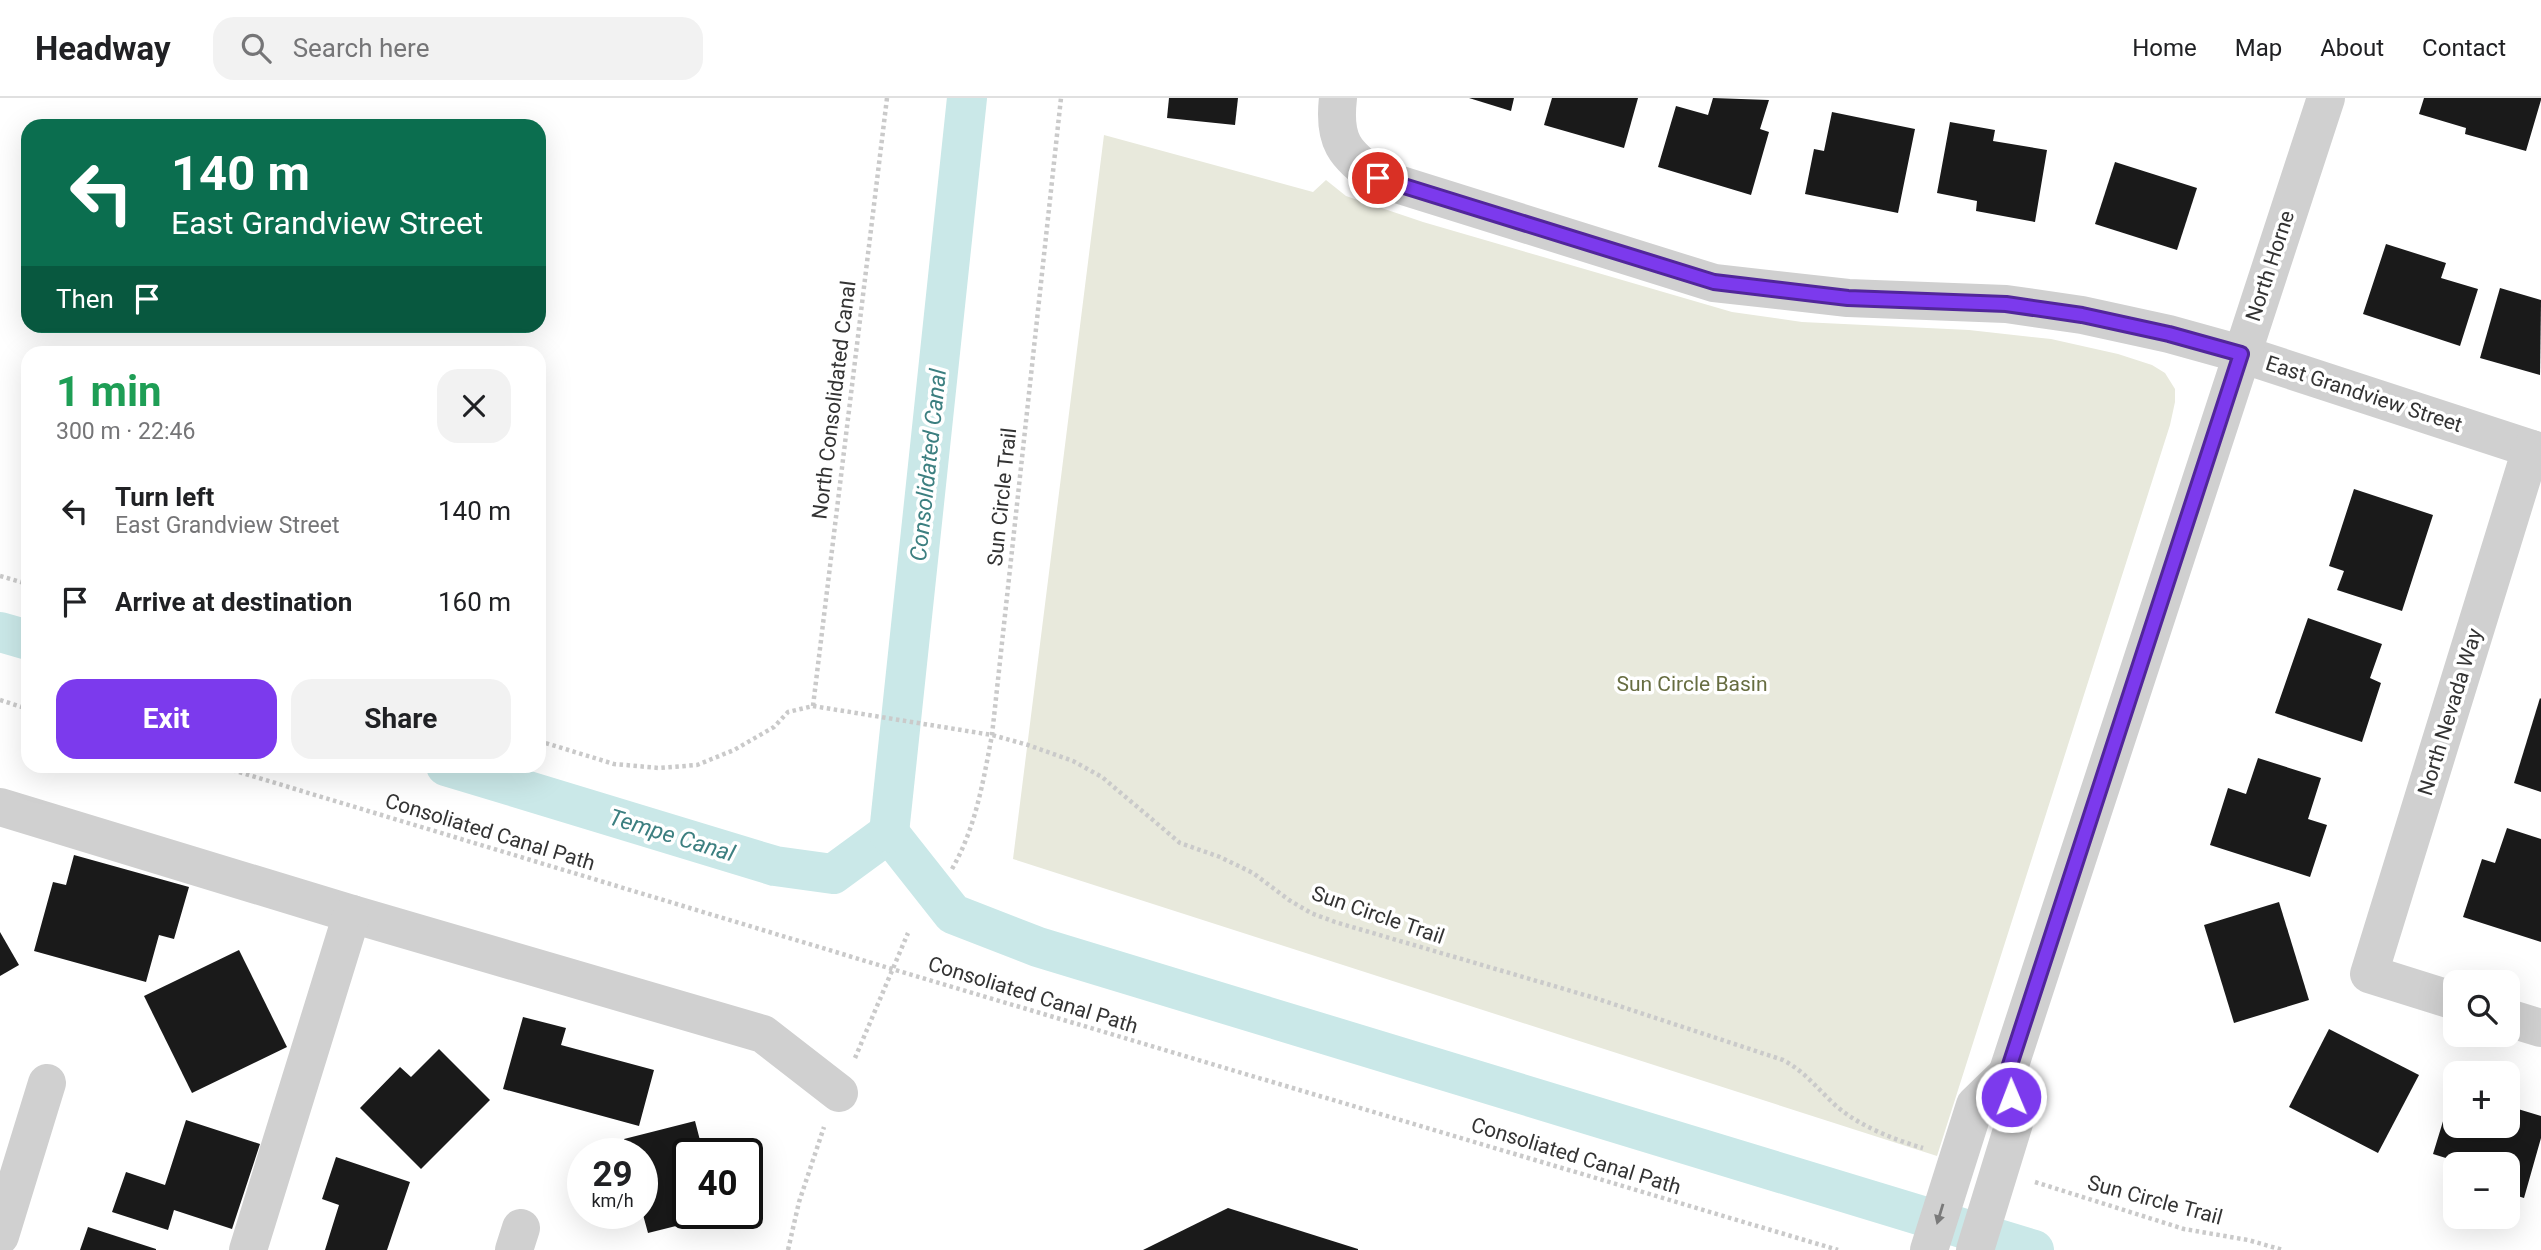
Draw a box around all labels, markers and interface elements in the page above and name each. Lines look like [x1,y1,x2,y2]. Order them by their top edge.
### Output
search box [213,17,703,80]
text: Headway [35,29,171,68]
icon: search [237,29,275,67]
text: Search here [293,33,429,63]
text: Home [2132,34,2197,62]
text: Map [2235,34,2282,62]
text: About [2320,34,2384,62]
text: Contact [2422,34,2506,62]
text: 140 m [171,145,310,202]
icon: left [56,147,147,238]
pin [1348,148,1408,208]
icon: arrive [1359,159,1397,197]
text: East Grandview Street [171,204,483,242]
street label: North Horne [2241,208,2299,324]
street label: North Consolidated Canal [807,279,861,521]
icon: arrive [128,280,166,318]
text: Then [56,284,114,314]
street label: East Grandview Street [2263,351,2465,437]
text: 1 min [56,367,162,416]
water label: Consolidated Canal [905,367,952,563]
button: close [437,369,511,443]
text: 300 m · 22:46 [56,418,195,445]
street label: Sun Circle Trail [983,427,1021,567]
text: Turn left [115,482,214,512]
icon: left [56,492,94,530]
text: 140 m [438,496,511,526]
text: East Grandview Street [115,512,339,539]
icon: arrive [56,583,94,621]
text: Arrive at destination [115,587,352,617]
text: 160 m [438,587,511,617]
street label: North Nevada Way [2413,625,2487,799]
park label: Sun Circle Basin [1616,672,1768,696]
button: Exit [56,679,277,759]
button: Share [291,679,511,759]
street label: Consoliated Canal Path [382,789,598,875]
water label: Tempe Canal [606,804,739,868]
street label: Sun Circle Trail [1309,881,1447,949]
street label: Consoliated Canal Path [925,952,1141,1038]
map controls [2443,970,2520,1229]
button: search [2443,970,2520,1047]
position arrow [1974,1060,2048,1134]
button: + [2443,1061,2520,1138]
street label: Consoliated Canal Path [1468,1113,1684,1199]
speed limit sign: 40 [672,1138,763,1229]
button: − [2443,1152,2520,1229]
text: 29 [592,1154,633,1195]
street label: Sun Circle Trail [2085,1170,2225,1230]
text: km/h [591,1190,634,1211]
one-way arrow [1934,1204,1944,1225]

